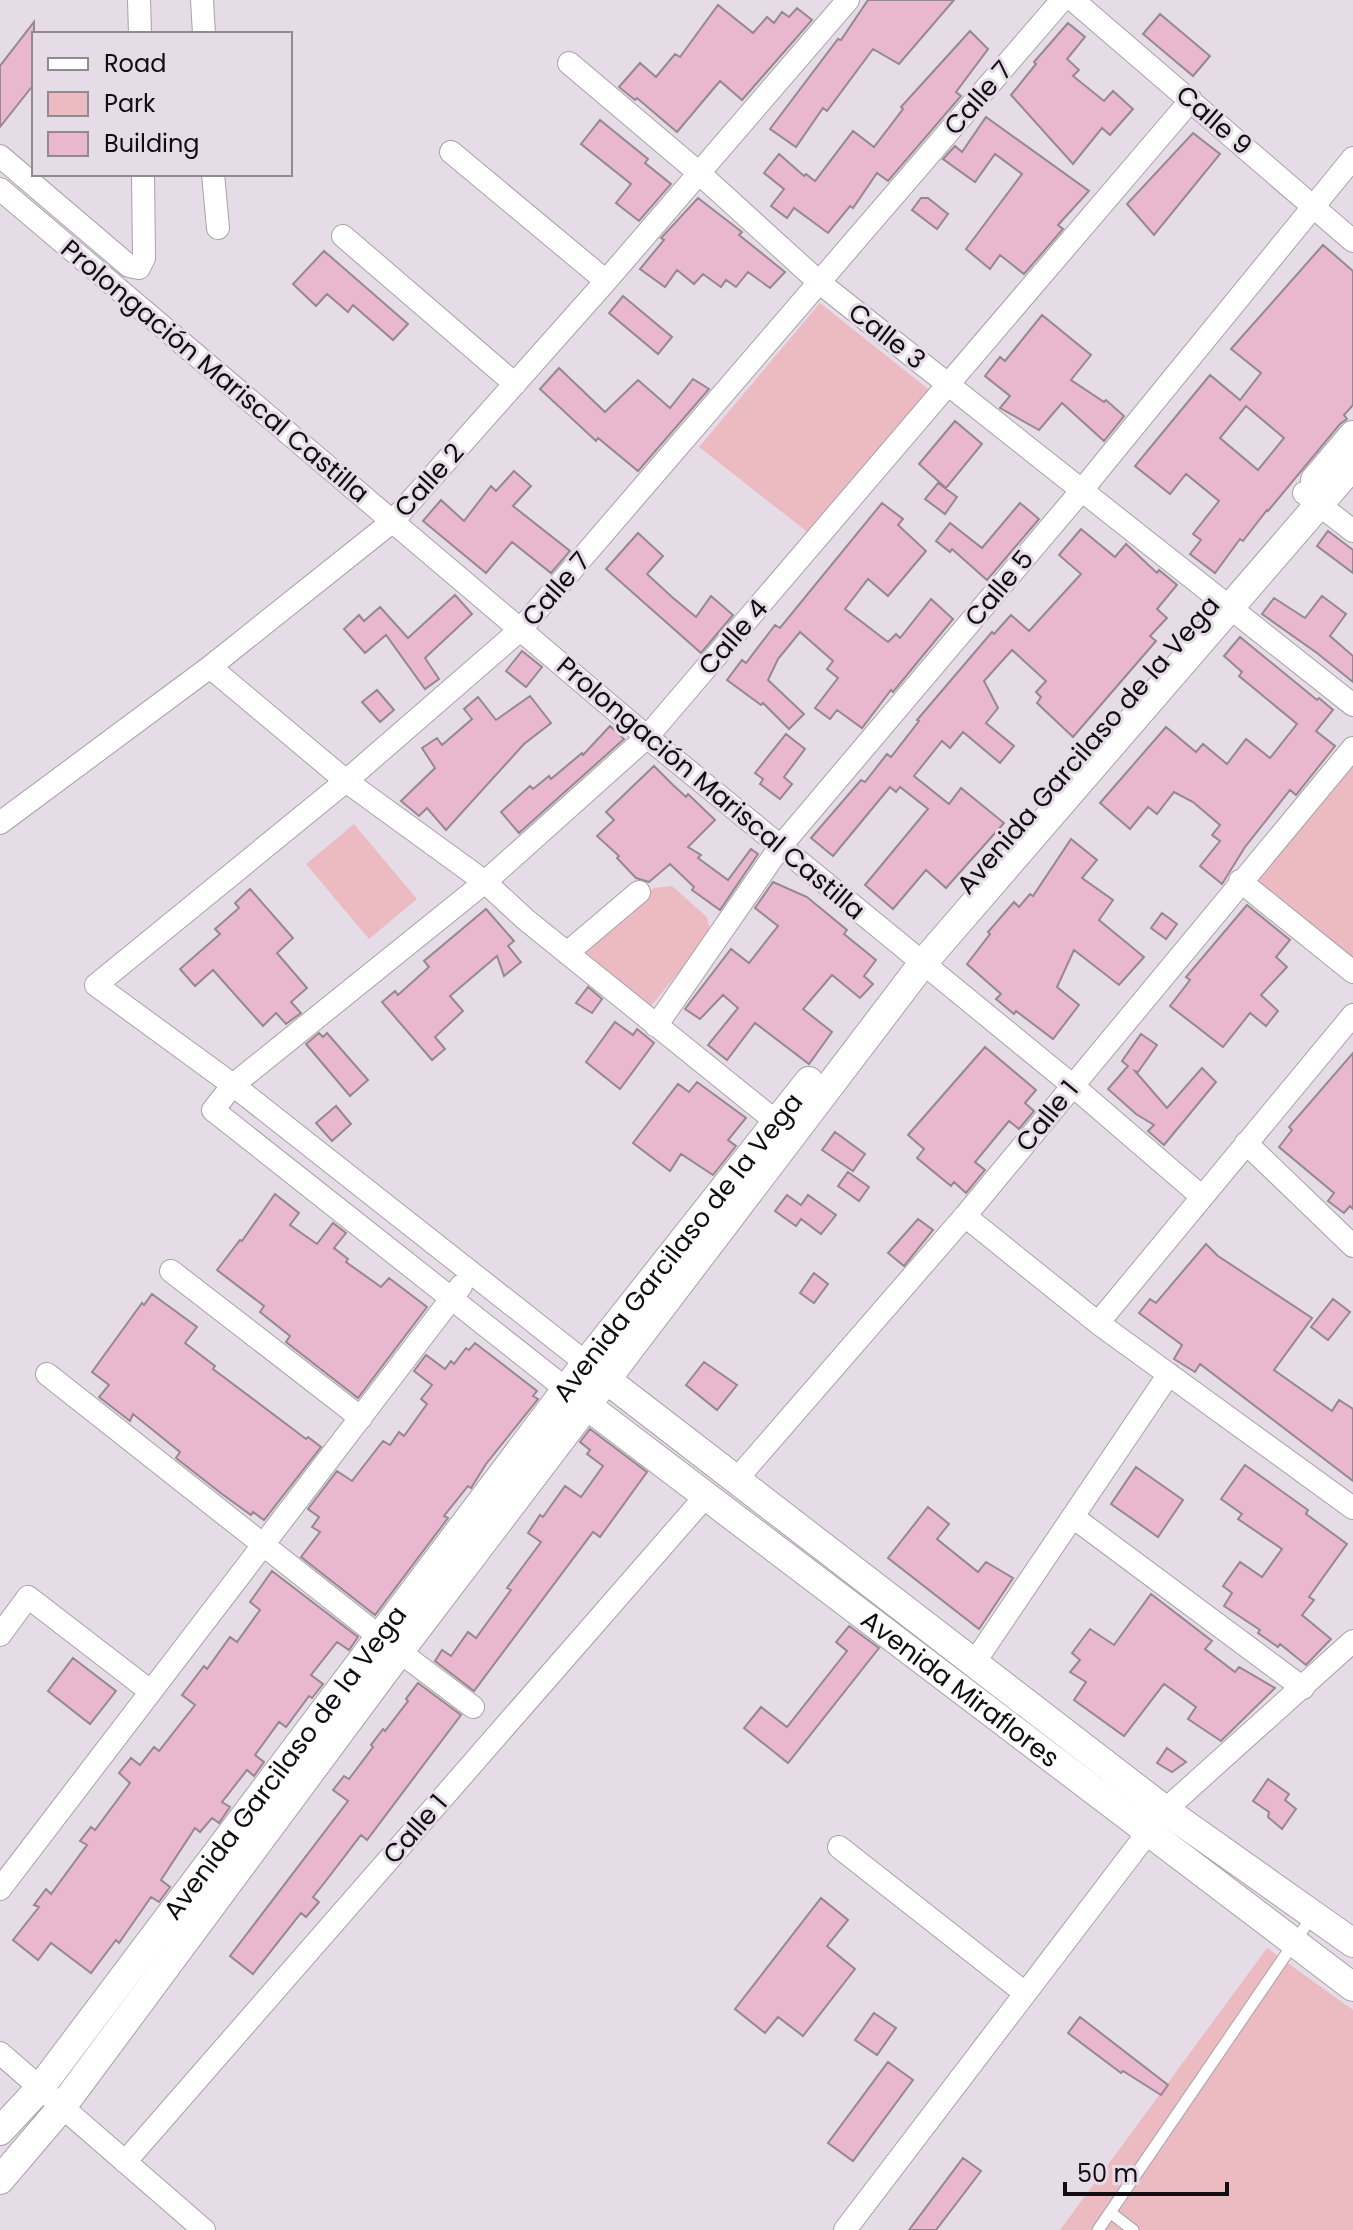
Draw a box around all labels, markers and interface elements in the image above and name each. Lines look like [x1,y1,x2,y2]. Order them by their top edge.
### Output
legend [32,32,292,176]
text: Road [104,47,166,80]
street label: Calle 7 [936,53,1020,143]
street label: Calle 9 [1168,77,1260,163]
text: Park [104,87,156,120]
text: Building [104,127,200,160]
street label: Prolongación Mariscal Castilla [53,231,377,511]
street label: Calle 3 [841,294,933,378]
street label: Calle 2 [386,435,472,525]
street label: Calle 5 [956,542,1042,634]
street label: Calle 7 [514,544,598,634]
street label: Avenida Garcilaso de la Vega [948,588,1228,902]
street label: Calle 4 [690,591,776,683]
street label: Prolongación Mariscal Castilla [549,648,873,928]
street label: Calle 1 [1007,1073,1087,1159]
street label: Avenida Garcilaso de la Vega [545,1085,811,1410]
street label: Avenida Garcilaso de la Vega [155,1598,415,1927]
street label: Avenida Miraflores [853,1602,1067,1776]
street label: Calle 1 [375,1786,455,1872]
scale bar [1065,2146,1227,2196]
text: 50 m [1077,2157,1138,2190]

